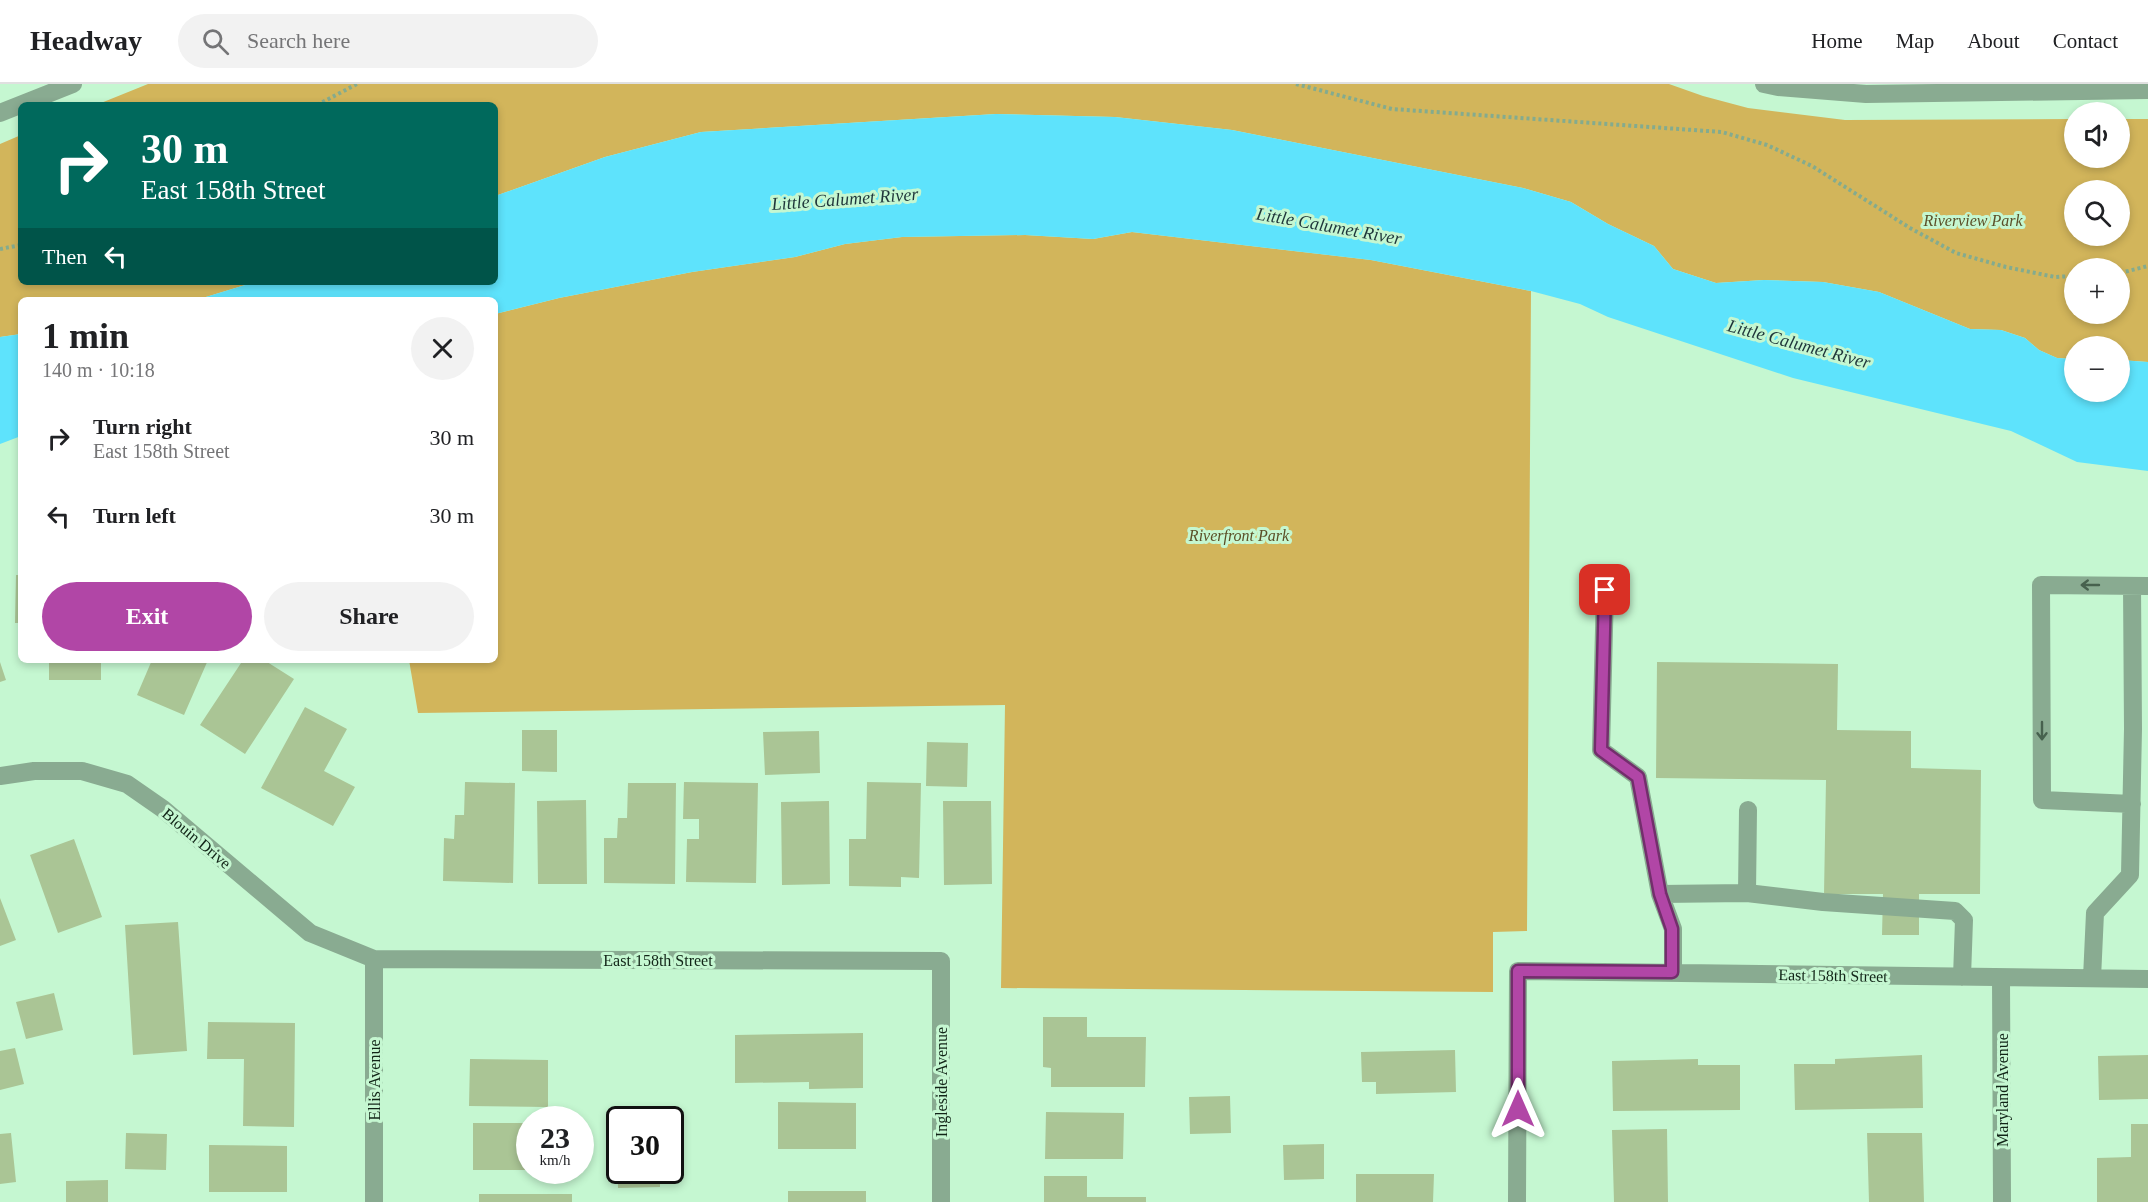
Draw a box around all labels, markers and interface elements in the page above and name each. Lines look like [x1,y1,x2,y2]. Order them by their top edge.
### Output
search box [178,14,598,68]
text: Headway [30,25,142,56]
icon: search [199,25,232,58]
text: Search here [247,28,350,53]
text: Home [1811,29,1863,53]
text: Map [1896,29,1934,53]
text: About [1967,29,2020,53]
text: Contact [2053,29,2118,53]
map controls [2064,102,2130,402]
button: sound [2064,102,2130,168]
icon: right [42,126,120,204]
text: 30 m [141,126,229,172]
text: East 158th Street [141,175,325,205]
button: search [2064,180,2130,246]
water label: Little Calumet River [770,184,920,214]
water label: Little Calumet River [1254,203,1404,249]
park label: Riverview Park [1922,212,2023,229]
icon: left [99,240,132,273]
text: Then [42,244,87,269]
button: + [2064,258,2130,324]
water label: Little Calumet River [1724,315,1874,373]
text: 1 min [42,316,129,356]
button: close [411,317,474,380]
button: − [2064,336,2130,402]
text: 140 m · 10:18 [42,359,155,381]
text: Turn right [93,414,192,439]
icon: right [42,422,75,455]
text: 30 m [429,425,474,450]
text: East 158th Street [93,440,230,462]
icon: left [42,500,75,533]
text: Turn left [93,503,176,528]
text: 30 m [429,503,474,528]
park label: Riverfront Park [1188,527,1290,545]
pin [1579,564,1630,615]
icon: arrive [1588,573,1621,606]
one-way arrow [2080,579,2100,591]
button: Exit [42,582,252,651]
button: Share [264,582,474,651]
one-way arrow [2036,721,2048,741]
street label: Blouin Drive [159,805,234,872]
street label: East 158th Street [603,952,713,969]
street label: East 158th Street [1778,966,1888,985]
street label: Ingleside Avenue [933,1027,951,1137]
street label: Maryland Avenue [1994,1033,2012,1147]
street label: Ellis Avenue [366,1039,383,1121]
position arrow [1486,1077,1550,1141]
speed limit sign: 30 [606,1106,684,1184]
text: 23 [540,1121,570,1154]
text: km/h [540,1152,570,1168]

